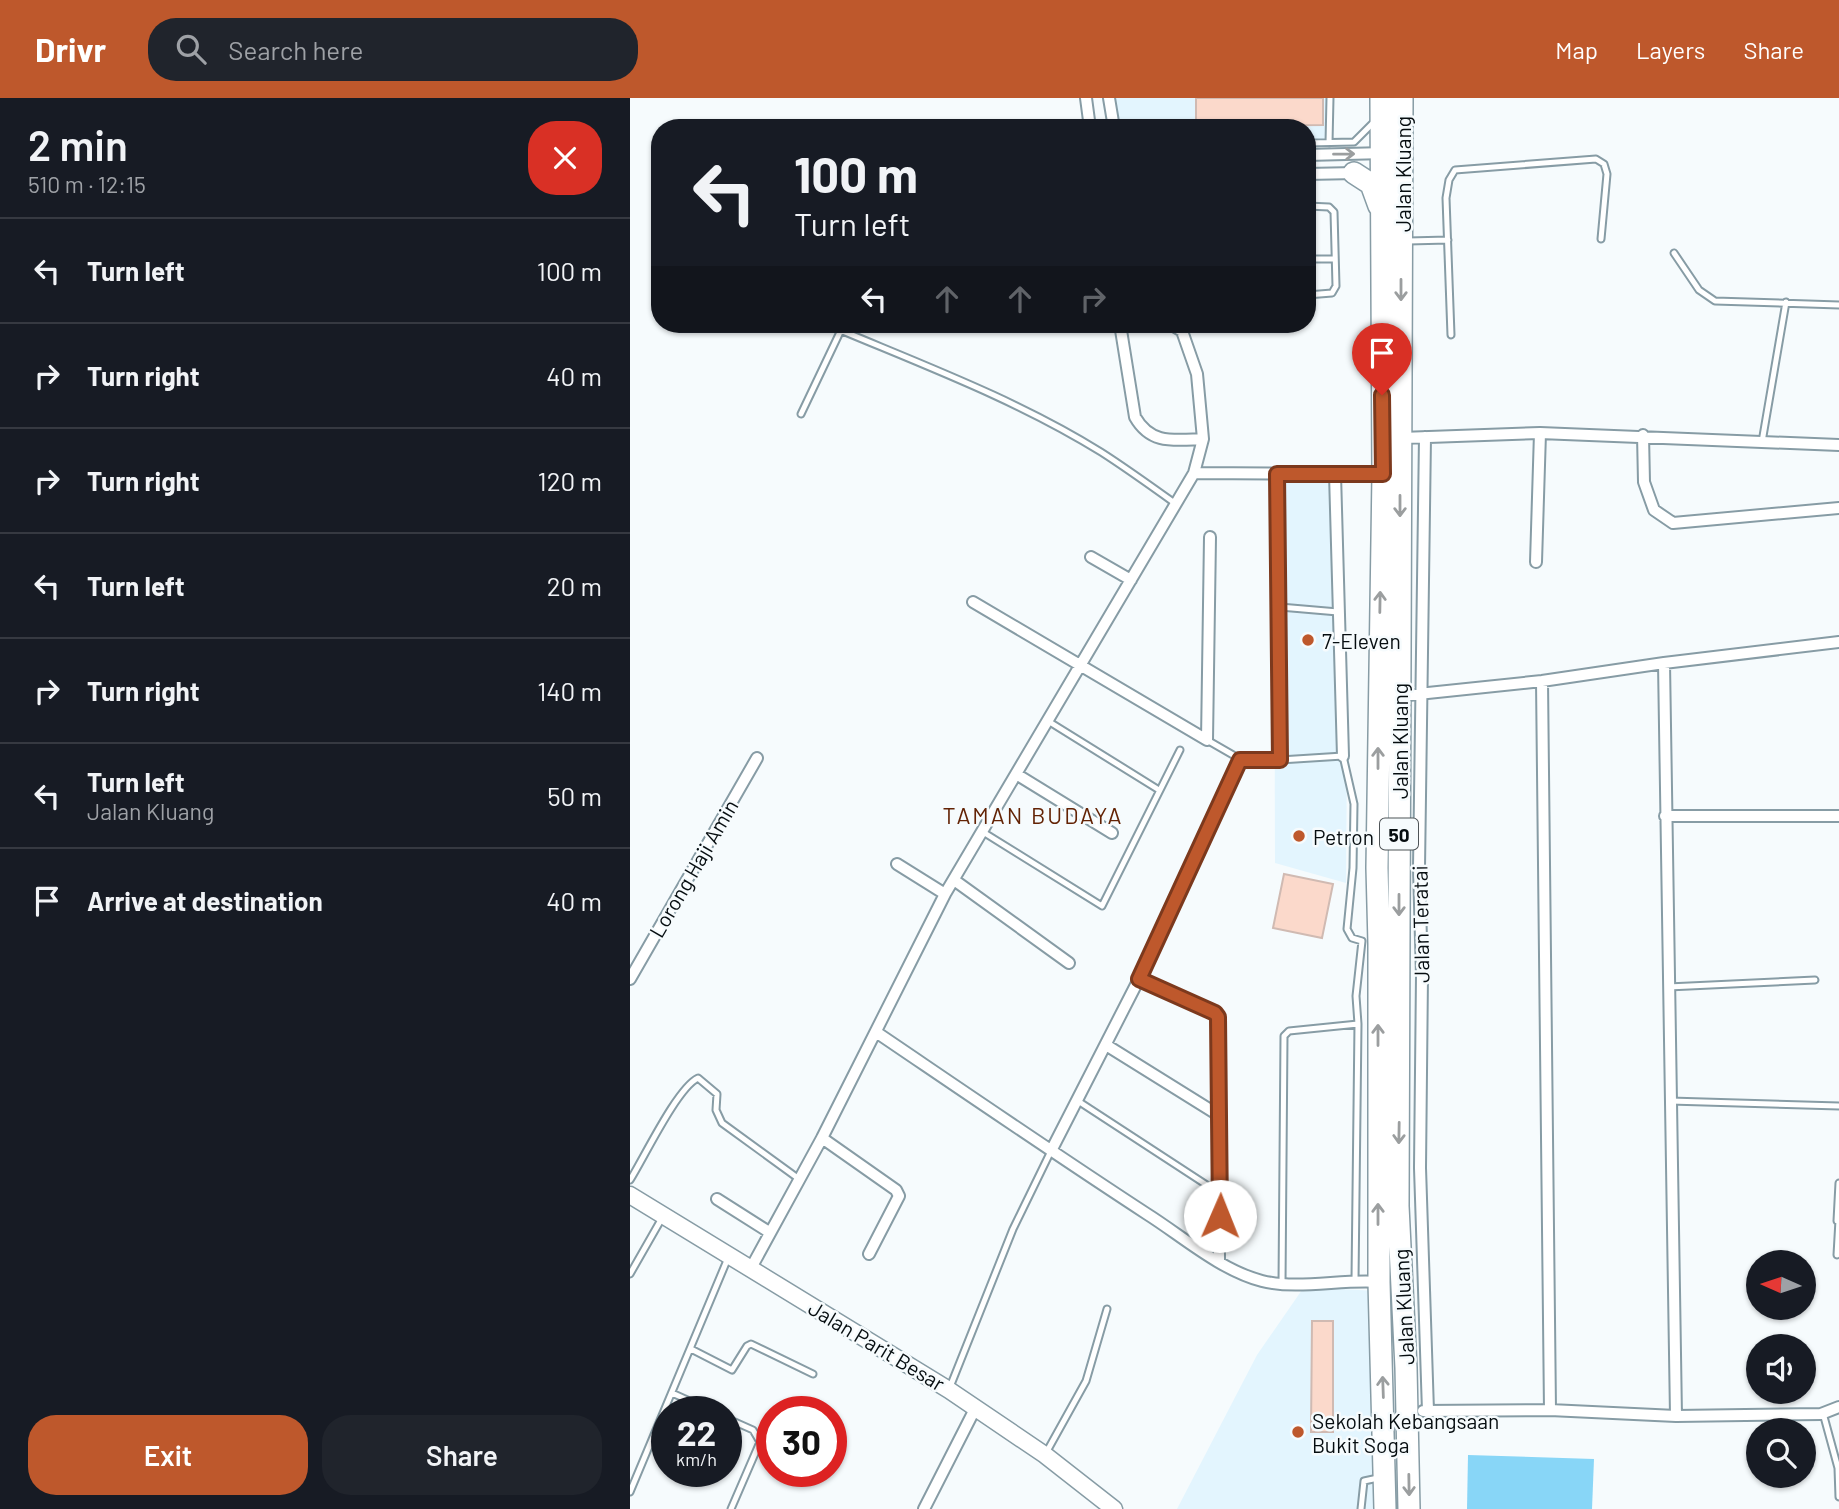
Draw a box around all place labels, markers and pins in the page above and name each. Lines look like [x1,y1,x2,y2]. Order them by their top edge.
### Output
pin [1352,323,1412,395]
place label: 7-Eleven [1322,628,1401,653]
marker: 7-Eleven [1300,632,1316,648]
place label: Petron [1313,824,1374,849]
marker: Petron [1291,828,1307,844]
place label: Sekolah Kebangsaan Bukit Soga [1312,1408,1499,1457]
marker: Sekolah Kebangsaan Bukit Soga [1290,1424,1306,1440]

